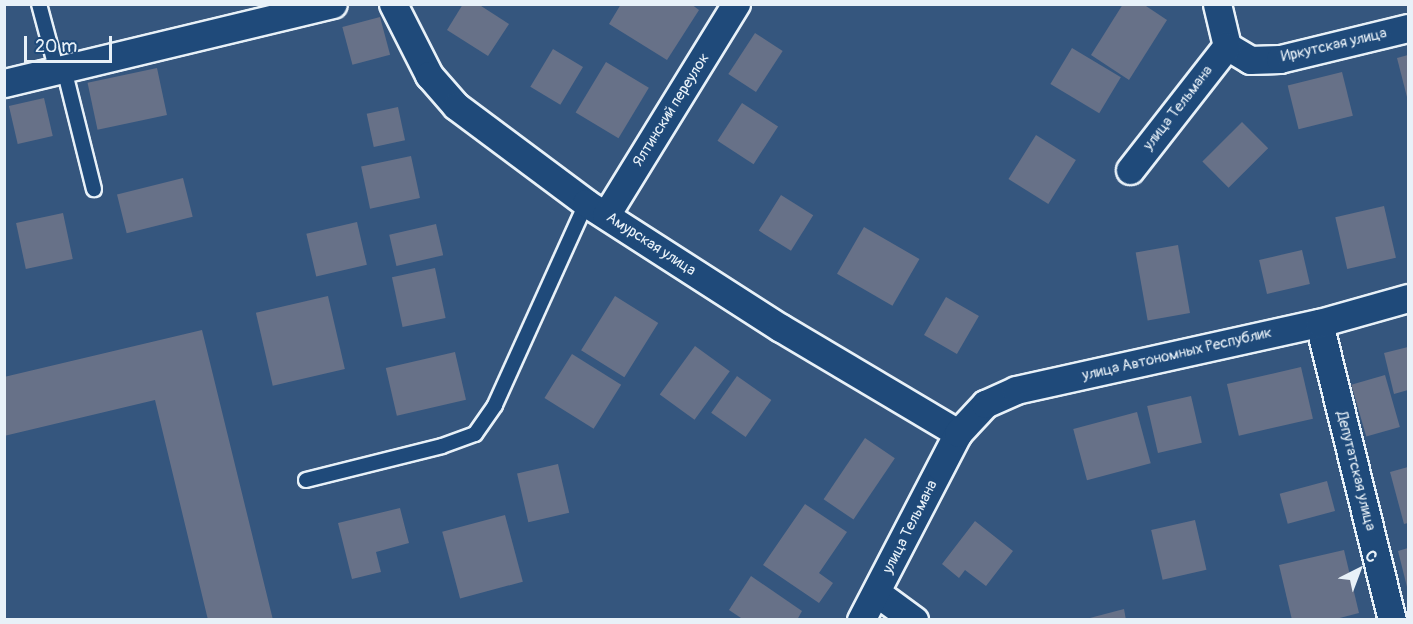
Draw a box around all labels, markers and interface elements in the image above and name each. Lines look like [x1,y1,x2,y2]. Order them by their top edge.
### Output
scale bar [27,24,116,62]
street label: Иркутская улица [1279,24,1389,66]
text: 20 m [35,35,77,58]
street label: Ялтинский переулок [629,50,713,170]
street label: улица Тельмана [1139,62,1217,154]
street label: Амурская улица [603,208,699,280]
street label: улица Автономных Республик [1080,323,1274,385]
street label: Депутатская улица [1332,409,1380,533]
street label: улица Тельмана [879,477,941,577]
north arrow [1329,540,1389,600]
text: С [1361,546,1381,567]

